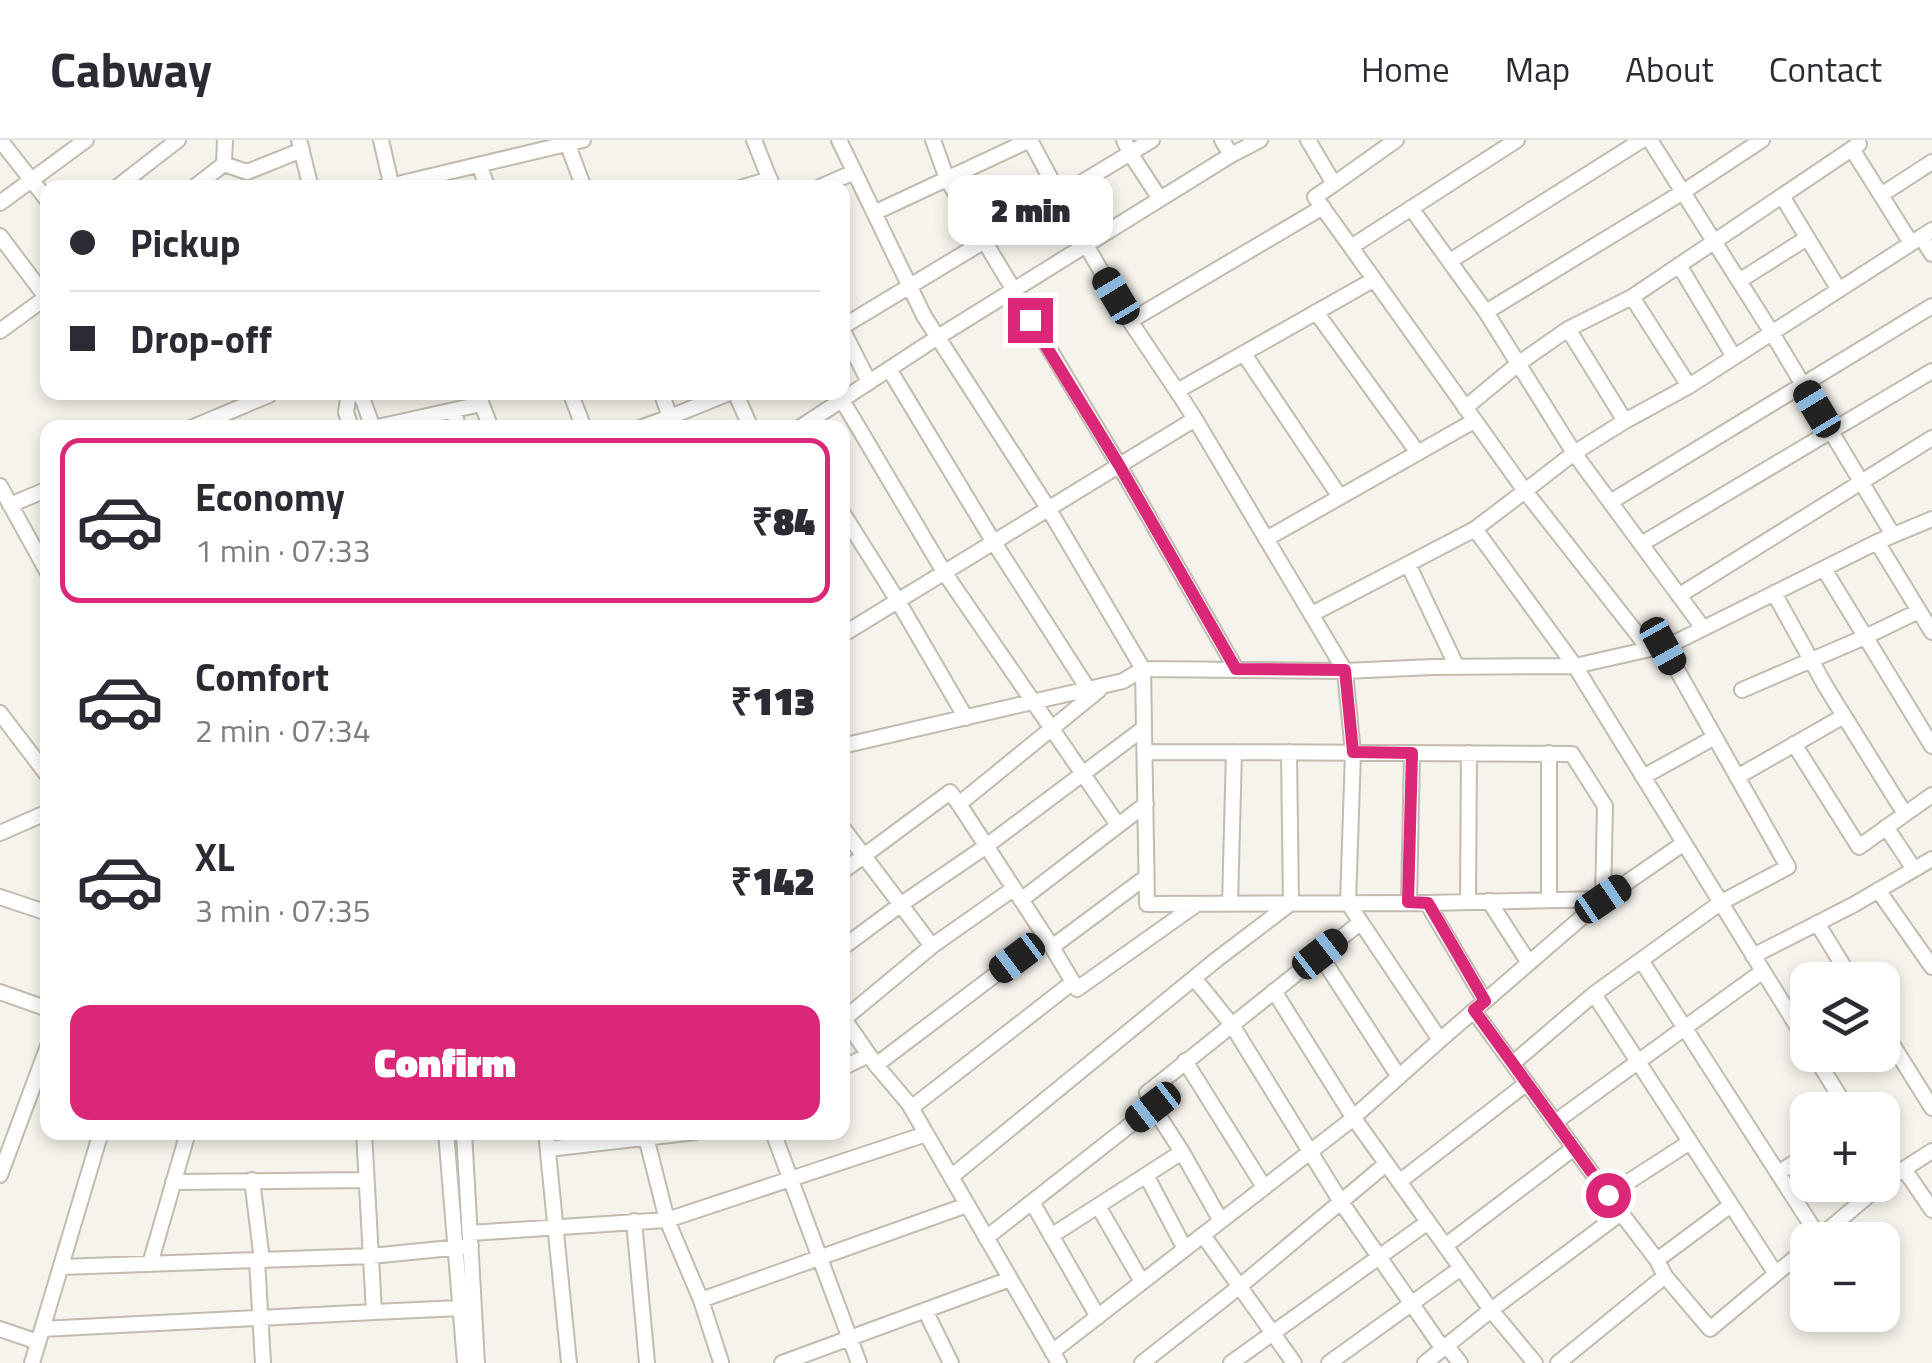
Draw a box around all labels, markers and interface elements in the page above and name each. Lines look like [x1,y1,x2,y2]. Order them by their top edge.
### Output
text: Cabway [50,33,212,106]
text: Home [1361,42,1450,96]
text: Map [1505,42,1570,96]
text: About [1625,42,1714,96]
text: Contact [1769,42,1882,96]
callout: 2 min [948,175,1112,245]
text: 2 min [991,186,1070,234]
text: Pickup [130,214,240,272]
car [1088,263,1144,329]
route end [1008,298,1053,343]
text: Drop-off [130,310,272,368]
car [1789,376,1845,442]
text: Economy [195,468,345,526]
icon: car [75,476,165,566]
text: ₹84 [751,492,815,550]
text: 1 min · 07:33 [195,526,371,574]
car [1635,612,1691,680]
text: Comfort [195,648,329,706]
icon: car [75,656,165,746]
text: ₹113 [731,672,815,730]
text: 2 min · 07:34 [195,706,371,754]
text: XL [195,828,235,886]
icon: car [75,836,165,926]
text: ₹142 [731,852,815,910]
car [1570,870,1636,928]
text: 3 min · 07:35 [195,886,371,934]
car [1287,924,1353,984]
car [984,928,1050,988]
map controls [1790,962,1900,1332]
button: layers [1790,962,1900,1072]
button: Confirm [70,1005,820,1120]
car [1120,1077,1186,1137]
button: + [1790,1092,1900,1202]
route start [1586,1173,1631,1218]
button: − [1790,1222,1900,1332]

